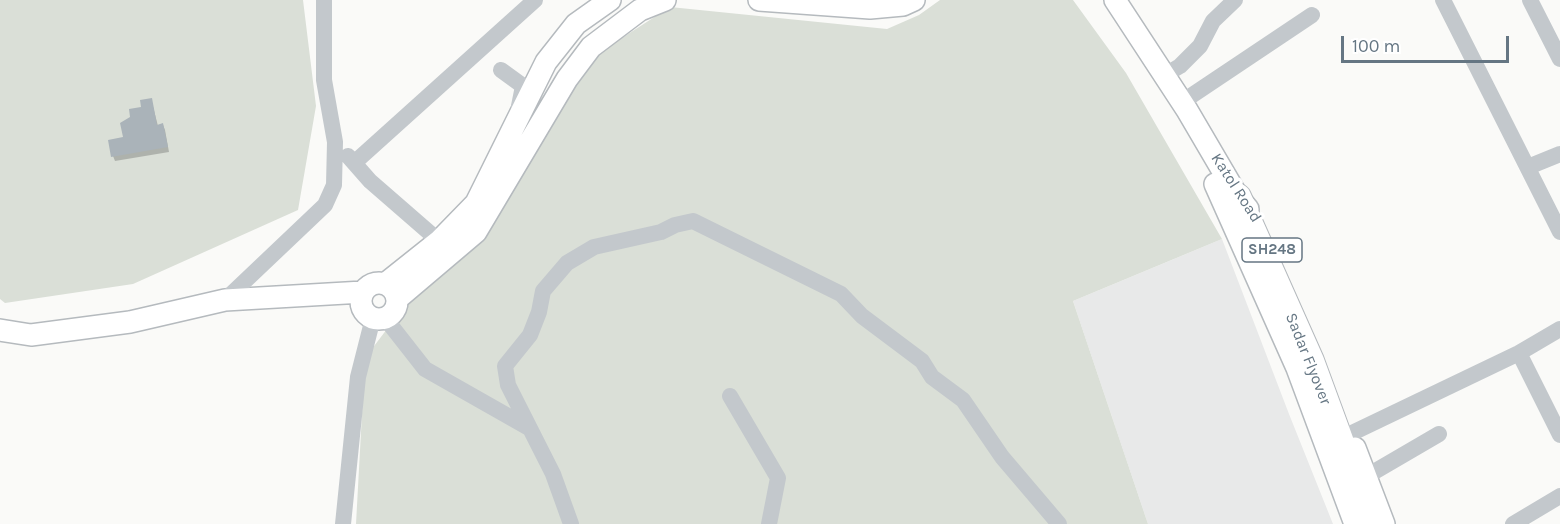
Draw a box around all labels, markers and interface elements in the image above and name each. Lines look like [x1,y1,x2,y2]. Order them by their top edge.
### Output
scale bar [1344,24,1512,62]
text: 100 m [1352,35,1400,57]
street label: Katol Road [1207,150,1265,226]
road number: SH248 [1242,238,1302,262]
street label: Sadar Flyover [1281,310,1335,408]

